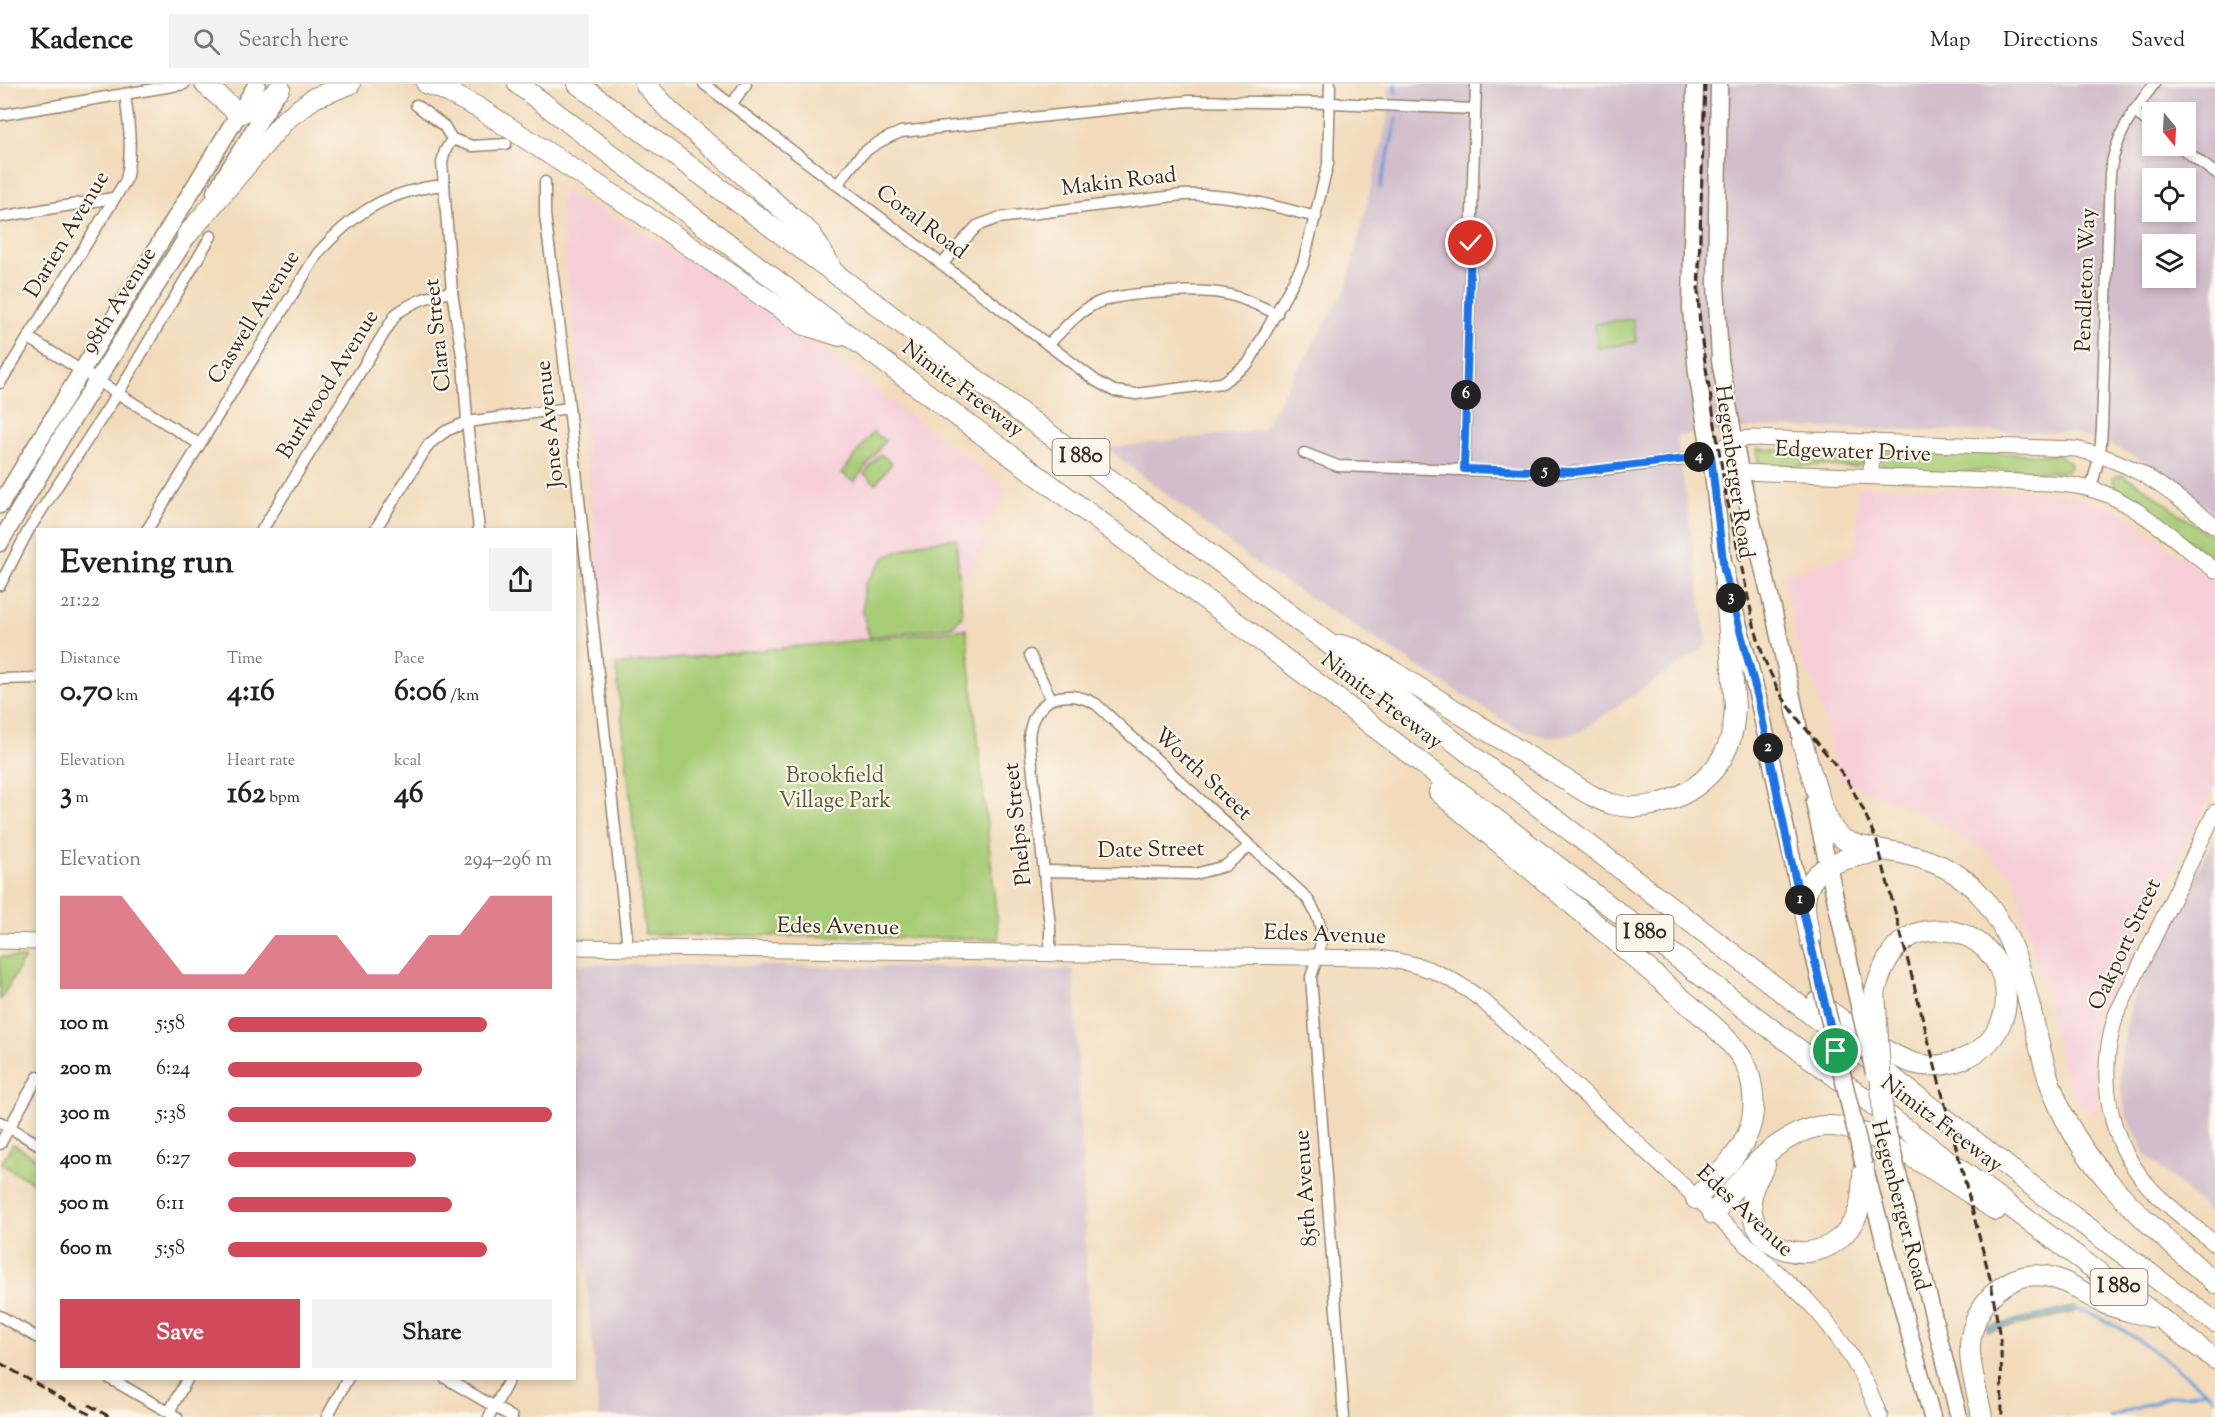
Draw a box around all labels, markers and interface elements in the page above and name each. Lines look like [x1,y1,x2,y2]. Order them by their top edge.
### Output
search box [169,14,589,68]
text: Kadence [30,21,133,61]
icon: search [190,25,223,58]
text: Search here [238,25,349,57]
text: Map [1930,26,1970,56]
text: Directions [2003,26,2098,56]
text: Saved [2131,26,2185,56]
north arrow [2142,102,2196,156]
map controls [2142,102,2196,288]
street label: Makin Road [1060,160,1178,206]
street label: Darien Avenue [17,165,119,305]
button: locate [2142,168,2196,222]
street label: Coral Road [868,178,974,268]
street label: Pendleton Way [2068,207,2106,353]
pin [1445,217,1496,268]
icon: check [1454,226,1487,259]
button: layers [2142,234,2196,288]
street label: 98th Avenue [75,241,165,361]
street label: Caswell Avenue [201,245,309,391]
street label: Clara Street [417,276,461,393]
street label: Burlwood Avenue [270,304,388,466]
street label: Nimitz Freeway [894,333,1030,447]
street label: Jones Avenue [528,359,574,490]
pin: 6 [1451,380,1481,410]
text: 6 [1462,383,1470,406]
street label: Hegenberger Road [1705,383,1761,561]
street label: Edgewater Drive [1774,434,1932,472]
road number: I 880 [1052,439,1110,475]
pin: 4 [1684,442,1714,472]
text: 4 [1695,445,1703,468]
pin: 5 [1530,457,1560,487]
text: 5 [1542,460,1548,483]
text: Evening run [60,540,234,588]
button: share [489,548,552,611]
pin: 3 [1716,583,1746,613]
text: 3 [1728,586,1734,609]
text: 21:22 [60,587,100,616]
street label: Nimitz Freeway [1313,645,1449,759]
text: Distance [60,648,120,671]
text: Time [227,648,263,671]
text: Pace [394,648,425,671]
text: 0.70 [60,671,113,714]
text: 4:16 [227,671,275,714]
text: 6:06 [394,671,447,714]
text: km [113,685,138,708]
text: /km [447,685,479,708]
street label: Worth Street [1146,721,1259,829]
pin: 2 [1753,733,1783,763]
text: 2 [1764,736,1772,759]
text: Elevation [60,750,125,773]
text: Heart rate [227,750,295,773]
text: kcal [394,750,422,773]
street label: Phelps Street [997,760,1041,887]
park label: Brookfield Village Park [779,761,891,818]
text: 3 [60,773,72,816]
text: 162 [227,773,266,816]
text: 46 [394,773,424,816]
text: m [72,787,89,810]
text: bpm [266,787,300,810]
street label: Date Street [1097,834,1205,868]
text: Elevation [60,846,141,875]
text: 294–296 m [463,846,552,875]
street label: Oakport Street [2081,873,2171,1016]
pin: 1 [1785,885,1815,915]
text: 1 [1797,888,1803,911]
street label: Edes Avenue [776,911,900,945]
road number: I 880 [1616,915,1674,951]
street label: Edes Avenue [1263,918,1387,954]
text: 100 m [60,1010,109,1039]
text: 5:58 [156,1010,185,1039]
pin [1810,1025,1861,1076]
icon: arrive [1819,1034,1852,1067]
text: 200 m [60,1055,111,1084]
text: 6:24 [156,1055,190,1084]
street label: Nimitz Freeway [1873,1068,2009,1182]
text: 300 m [60,1100,110,1129]
text: 5:38 [156,1100,186,1129]
street label: Hegenberger Road [1861,1117,1937,1295]
street label: 85th Avenue [1287,1128,1327,1248]
text: 400 m [60,1145,112,1174]
text: 6:27 [156,1145,190,1174]
street label: Edes Avenue [1688,1158,1800,1266]
text: 500 m [60,1190,109,1219]
text: 6:11 [156,1190,185,1219]
text: 600 m [60,1235,112,1264]
text: 5:58 [156,1235,185,1264]
road number: I 880 [2090,1269,2148,1305]
button: Save [60,1299,300,1368]
button: Share [312,1299,552,1368]

